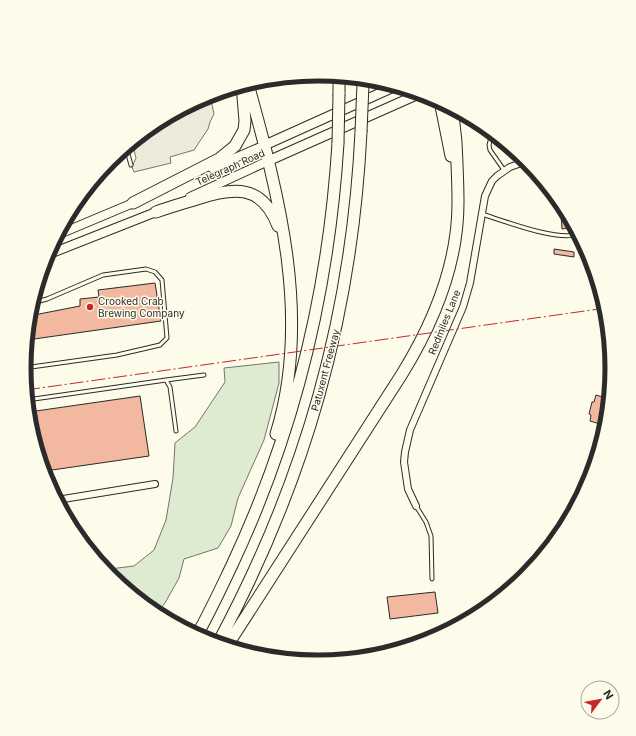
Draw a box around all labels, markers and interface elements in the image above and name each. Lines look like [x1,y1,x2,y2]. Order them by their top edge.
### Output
street label: Telegraph Road [194,146,266,188]
street label: Redmiles Lane [426,288,463,356]
place label: Crooked Crab Brewing Company [98,295,185,319]
marker: Crooked Crab Brewing Company [85,302,95,312]
street label: Patuxent Freeway [308,327,342,412]
north arrow [580,680,620,720]
text: N [600,687,617,702]

